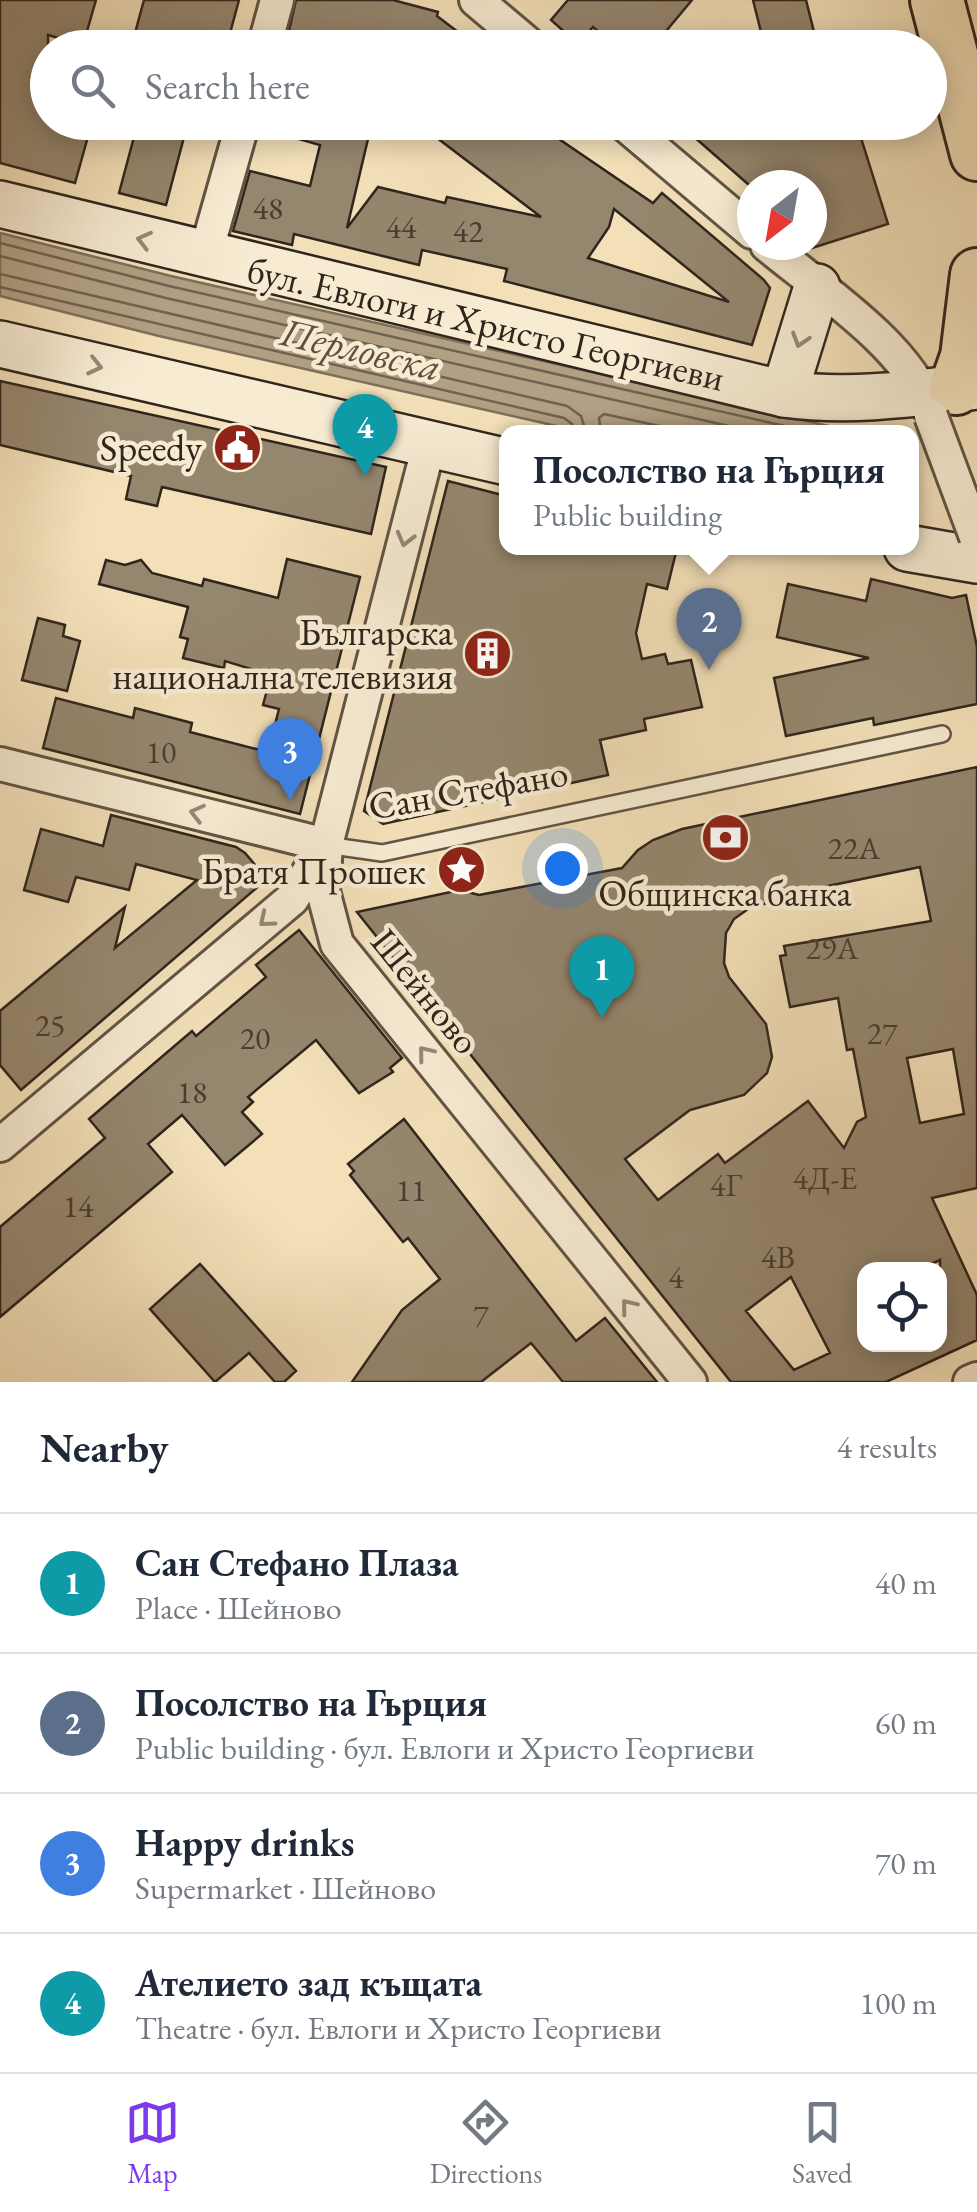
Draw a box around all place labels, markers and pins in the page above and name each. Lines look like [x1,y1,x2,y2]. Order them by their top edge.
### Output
pin: 4 [332,394,398,476]
public building icon: Speedy [211,421,263,473]
place label: Speedy [100,423,202,472]
pin: 2 [676,588,742,670]
place label: Българска национална телевизия [113,607,454,700]
building icon: Българска национална телевизия [462,627,514,679]
pin: 3 [258,718,322,800]
bank icon: Общинска банка [699,812,751,864]
place icon: Братя Прошек [435,844,487,896]
place label: Братя Прошек [201,846,426,895]
place label: Общинска банка [598,868,852,917]
pin: 1 [570,936,634,1018]

